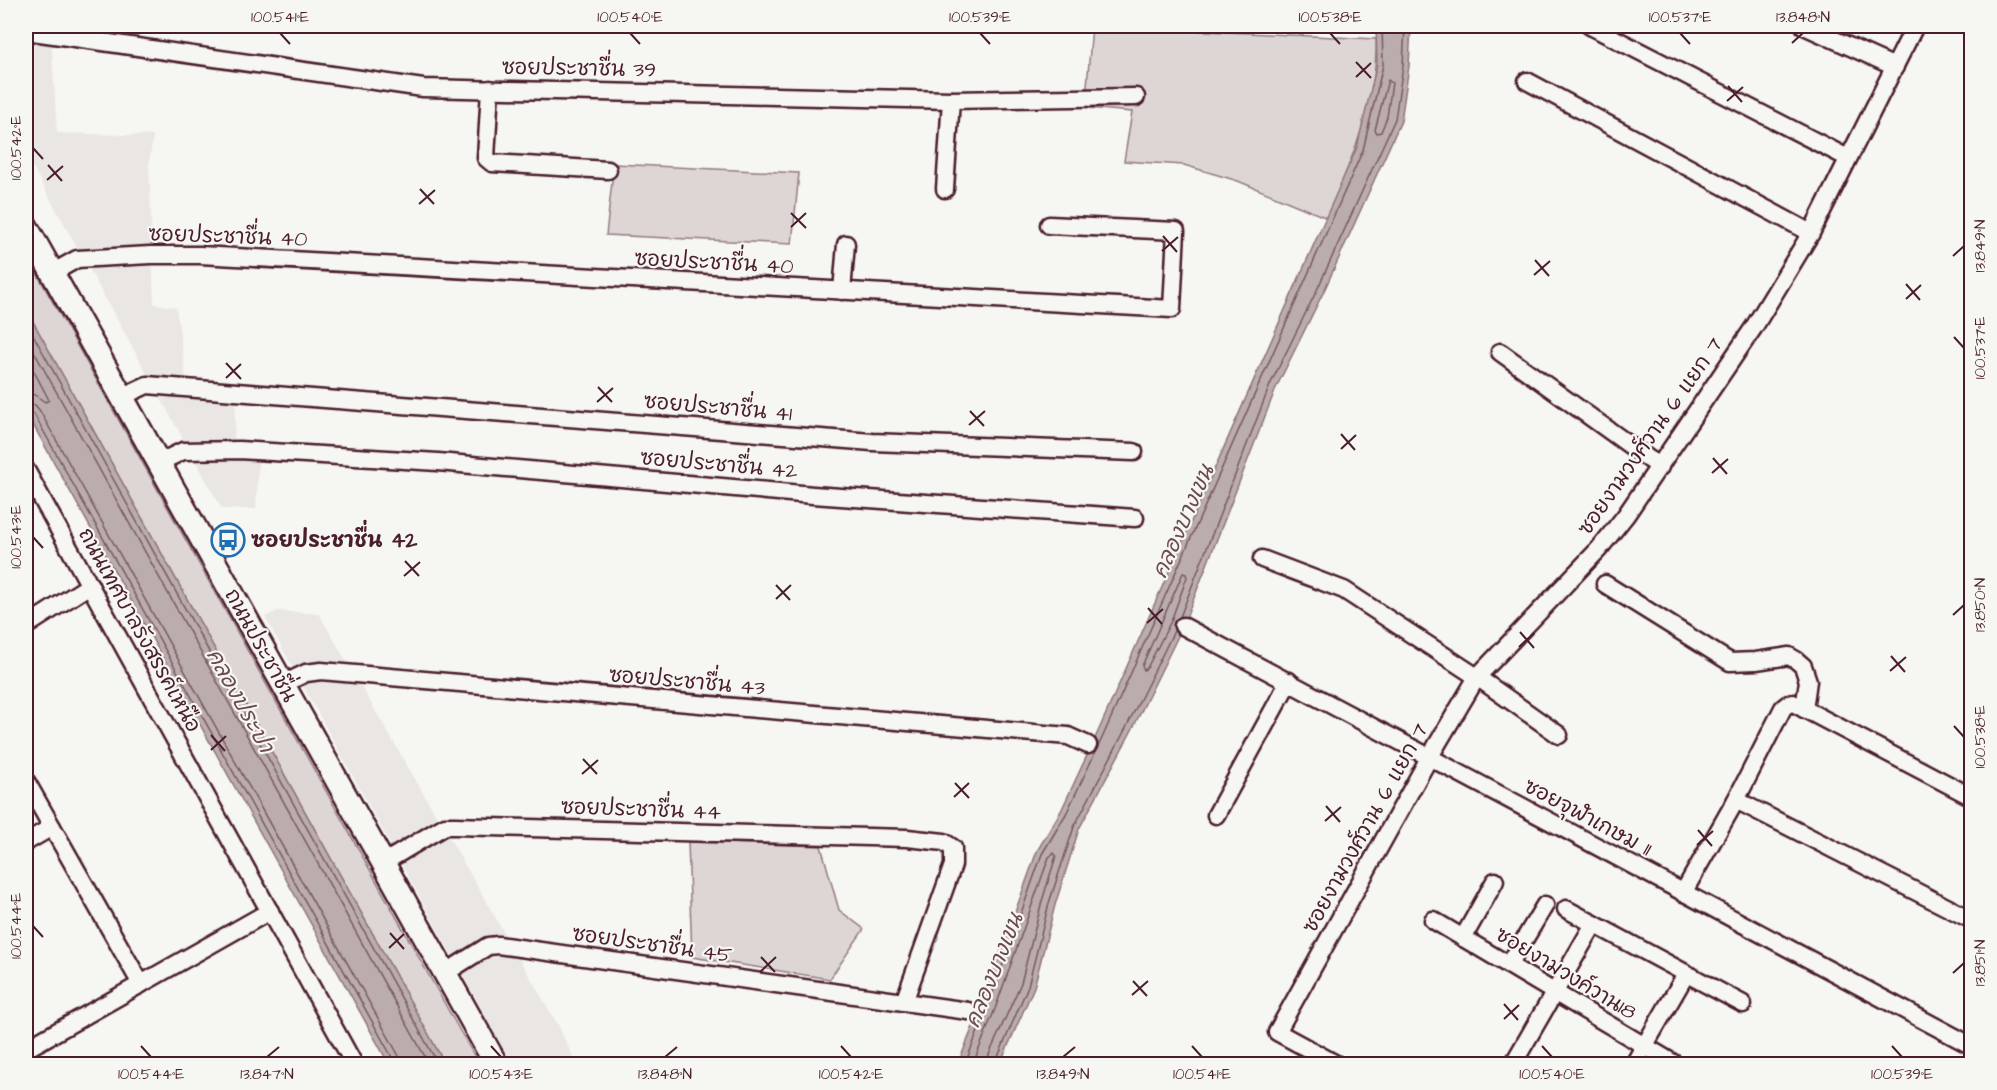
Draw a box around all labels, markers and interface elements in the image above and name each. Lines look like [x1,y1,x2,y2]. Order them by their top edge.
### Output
text: 100.541°E [251,7,309,28]
text: 100.540°E [597,7,663,28]
text: 100.539°E [949,7,1011,28]
text: 100.538°E [1298,7,1362,28]
text: 100.537°E [1649,7,1711,28]
text: 13.848°N [1776,7,1830,28]
street label: ซอยประชาชื่น 39 [502,49,656,84]
text: 100.542°E [6,116,27,180]
street label: ซอยประชาชื่น 40 [148,215,308,254]
text: 13.849°N [1970,220,1991,272]
street label: ซอยประชาชื่น 40 [634,240,794,281]
text: 100.537°E [1970,317,1991,379]
street label: ซอยงามวงศ์วาน 6 แยก 7 [1571,332,1730,541]
street label: ซอยประชาชื่น 41 [643,383,794,428]
street label: ซอยประชาชื่น 42 [639,439,799,486]
water label: คลองบางเขน [1145,459,1223,583]
text: 100.543°E [6,505,27,569]
place label: ซอยประชาชื่น 42 [251,519,418,555]
bus stop icon: ซอยประชาชื่น 42 [210,522,246,558]
street label: ถนนเทศบาลรังสรรค์เหนือ [71,523,208,738]
text: 13.850°N [1970,578,1991,632]
street label: ถนนประชาชื่น [217,581,307,707]
water label: คลองประปา [198,643,282,760]
street label: ซอยประชาชื่น 43 [608,656,767,703]
text: 100.538°E [1970,705,1991,769]
street label: ซอยงามวงศ์วาน 6 แยก 7 [1296,718,1435,938]
street label: ซอยจุฬาเกษม 11 [1518,772,1657,864]
street label: ซอยประชาชื่น 44 [560,788,722,827]
text: 100.544°E [6,893,27,959]
water label: คลองบางเขน [957,907,1032,1032]
street label: ซอยประชาชื่น 45 [570,915,734,970]
street label: ซอยงามวงค์วาน18 [1490,920,1642,1027]
text: 13.851°N [1970,940,1991,986]
text: 100.544°E [118,1064,184,1085]
text: 13.847°N [240,1064,294,1085]
text: 100.543°E [469,1064,533,1085]
text: 13.848°N [638,1064,692,1085]
text: 100.542°E [819,1064,883,1085]
text: 13.849°N [1037,1064,1089,1085]
text: 100.541°E [1173,1064,1231,1085]
text: 100.540°E [1519,1064,1585,1085]
text: 100.539°E [1871,1064,1933,1085]

